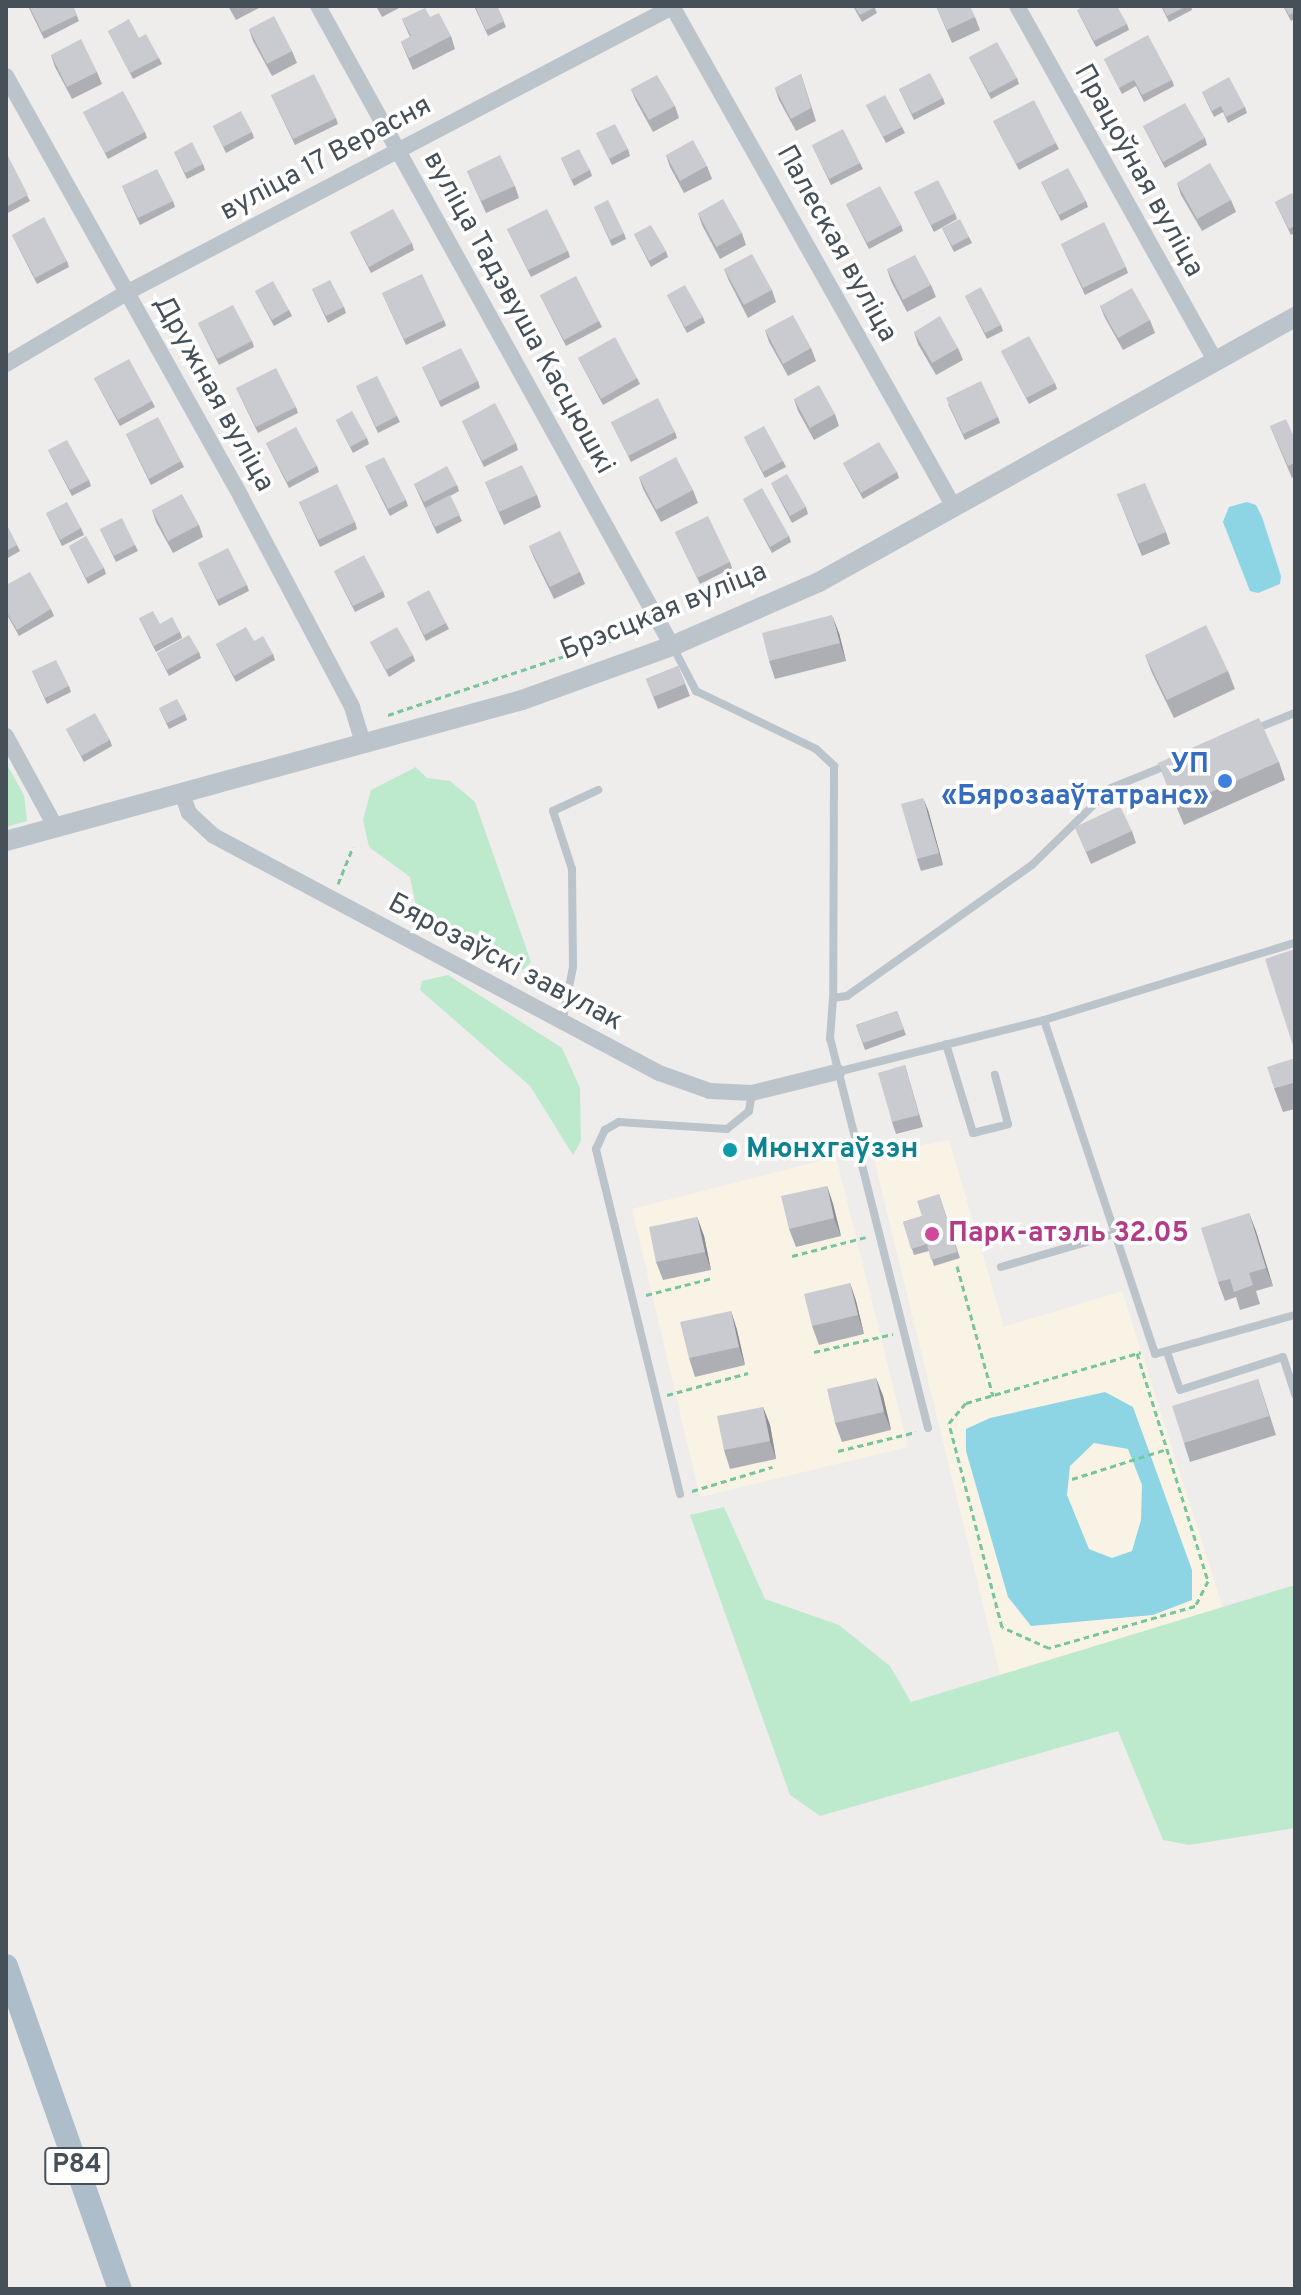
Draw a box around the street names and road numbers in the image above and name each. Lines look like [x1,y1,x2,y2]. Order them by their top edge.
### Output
street label: Працоўная вуліца [1066,59,1210,283]
street label: вуліца 17 Верасня [214,89,438,229]
street label: Палеская вуліца [768,140,904,348]
street label: вуліца Тадэвуша Касцюшкі [415,145,621,481]
street label: Дружная вуліца [145,290,281,498]
street label: Брэсцкая вуліца [556,555,772,669]
street label: Бярозаўскі завулак [382,887,628,1039]
road number: Р84 [43,2144,111,2188]

